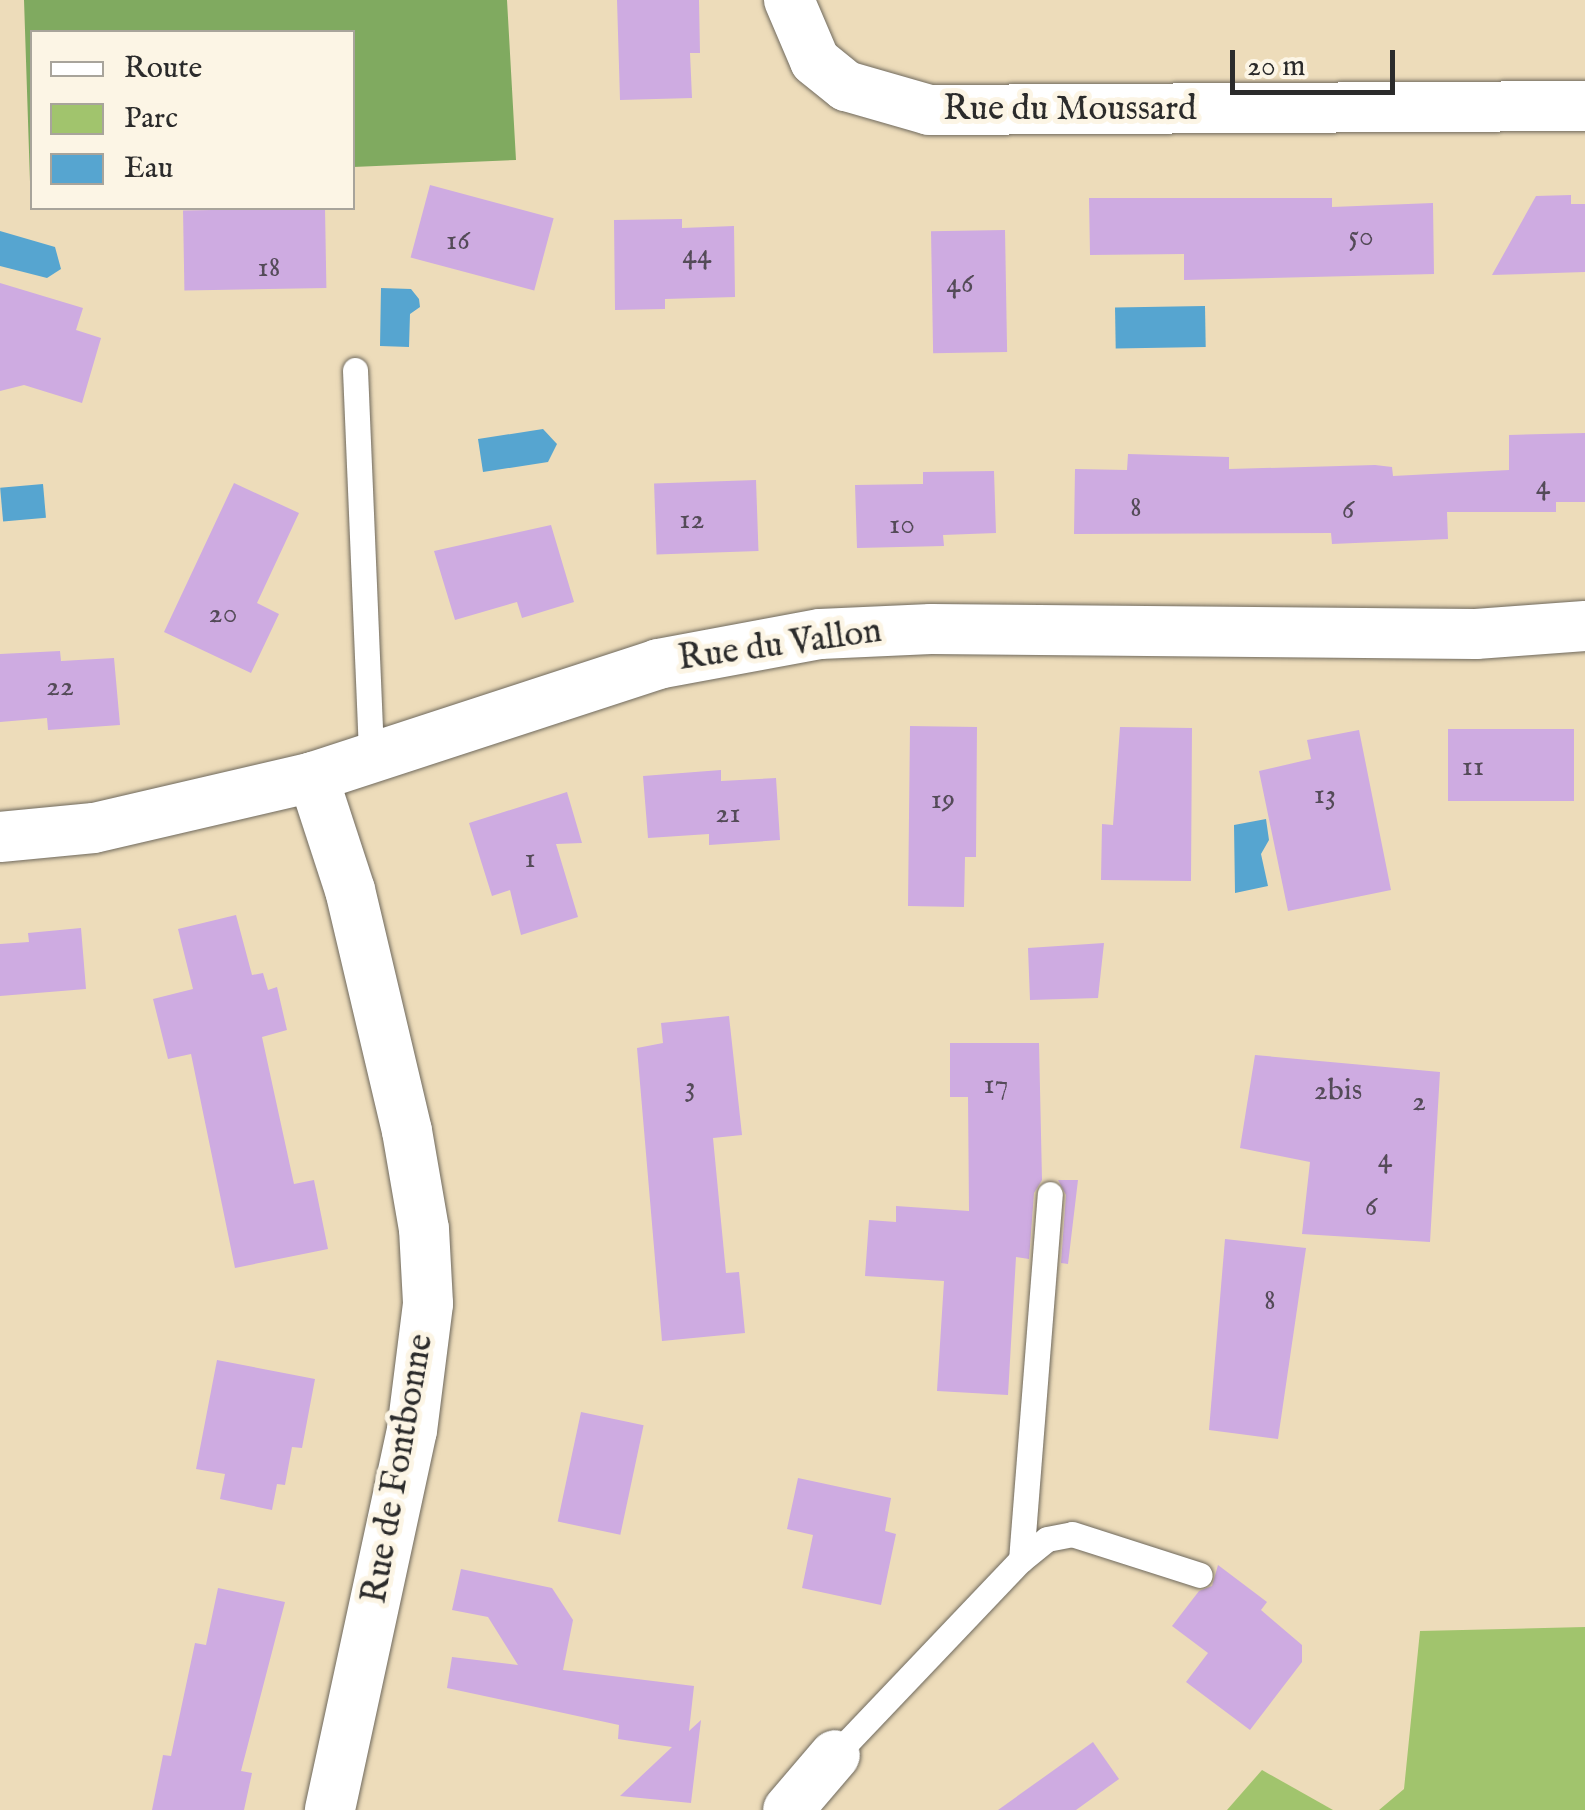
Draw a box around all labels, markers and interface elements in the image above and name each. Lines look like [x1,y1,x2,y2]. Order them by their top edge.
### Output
legend [30,30,355,210]
scale bar [1235,30,1400,92]
text: 20 m [1247,48,1306,86]
text: Route [124,50,202,88]
street label: Rue du Moussard [943,89,1197,131]
text: Parc [124,100,178,138]
text: Eau [124,150,173,188]
house number: 50 [1348,219,1374,255]
house number: 16 [446,223,470,259]
house number: 44 [682,237,712,273]
house number: 18 [258,250,280,286]
house number: 46 [946,266,974,302]
house number: 4 [1536,468,1550,504]
house number: 8 [1130,490,1142,526]
house number: 6 [1342,492,1354,528]
house number: 12 [679,502,705,538]
house number: 10 [889,507,915,543]
house number: 20 [209,596,237,632]
street label: Rue du Vallon [676,611,884,681]
house number: 22 [46,669,74,705]
house number: 11 [1462,749,1484,785]
house number: 13 [1314,777,1336,813]
house number: 19 [931,782,955,818]
house number: 21 [715,796,741,832]
house number: 1 [524,841,536,877]
house number: 17 [983,1067,1009,1103]
house number: 3 [684,1069,696,1105]
house number: 2bis [1314,1073,1362,1109]
house number: 2 [1412,1084,1426,1120]
house number: 4 [1378,1141,1392,1177]
house number: 6 [1365,1189,1377,1225]
house number: 8 [1264,1283,1276,1319]
street label: Rue de Fontbonne [355,1331,443,1607]

